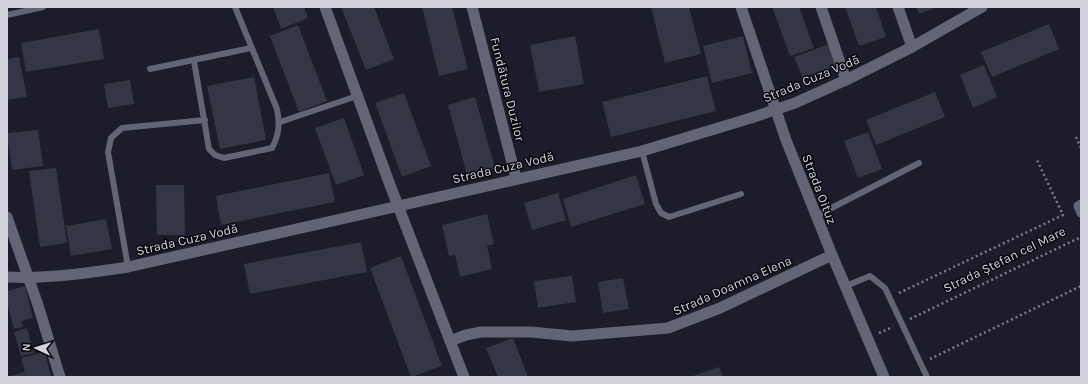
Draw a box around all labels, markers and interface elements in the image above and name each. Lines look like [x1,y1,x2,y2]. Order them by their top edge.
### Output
street label: Fundătura Duzilor [487,36,528,143]
street label: Strada Cuza Vodă [761,51,862,106]
street label: Strada Cuza Vodă [451,149,555,186]
street label: Strada Oituz [799,152,840,226]
street label: Strada Cuza Vodă [135,221,239,258]
street label: Strada Ștefan cel Mare [941,223,1068,296]
street label: Strada Doamna Elena [671,253,794,318]
north arrow [16,328,56,368]
text: N [20,343,33,352]

